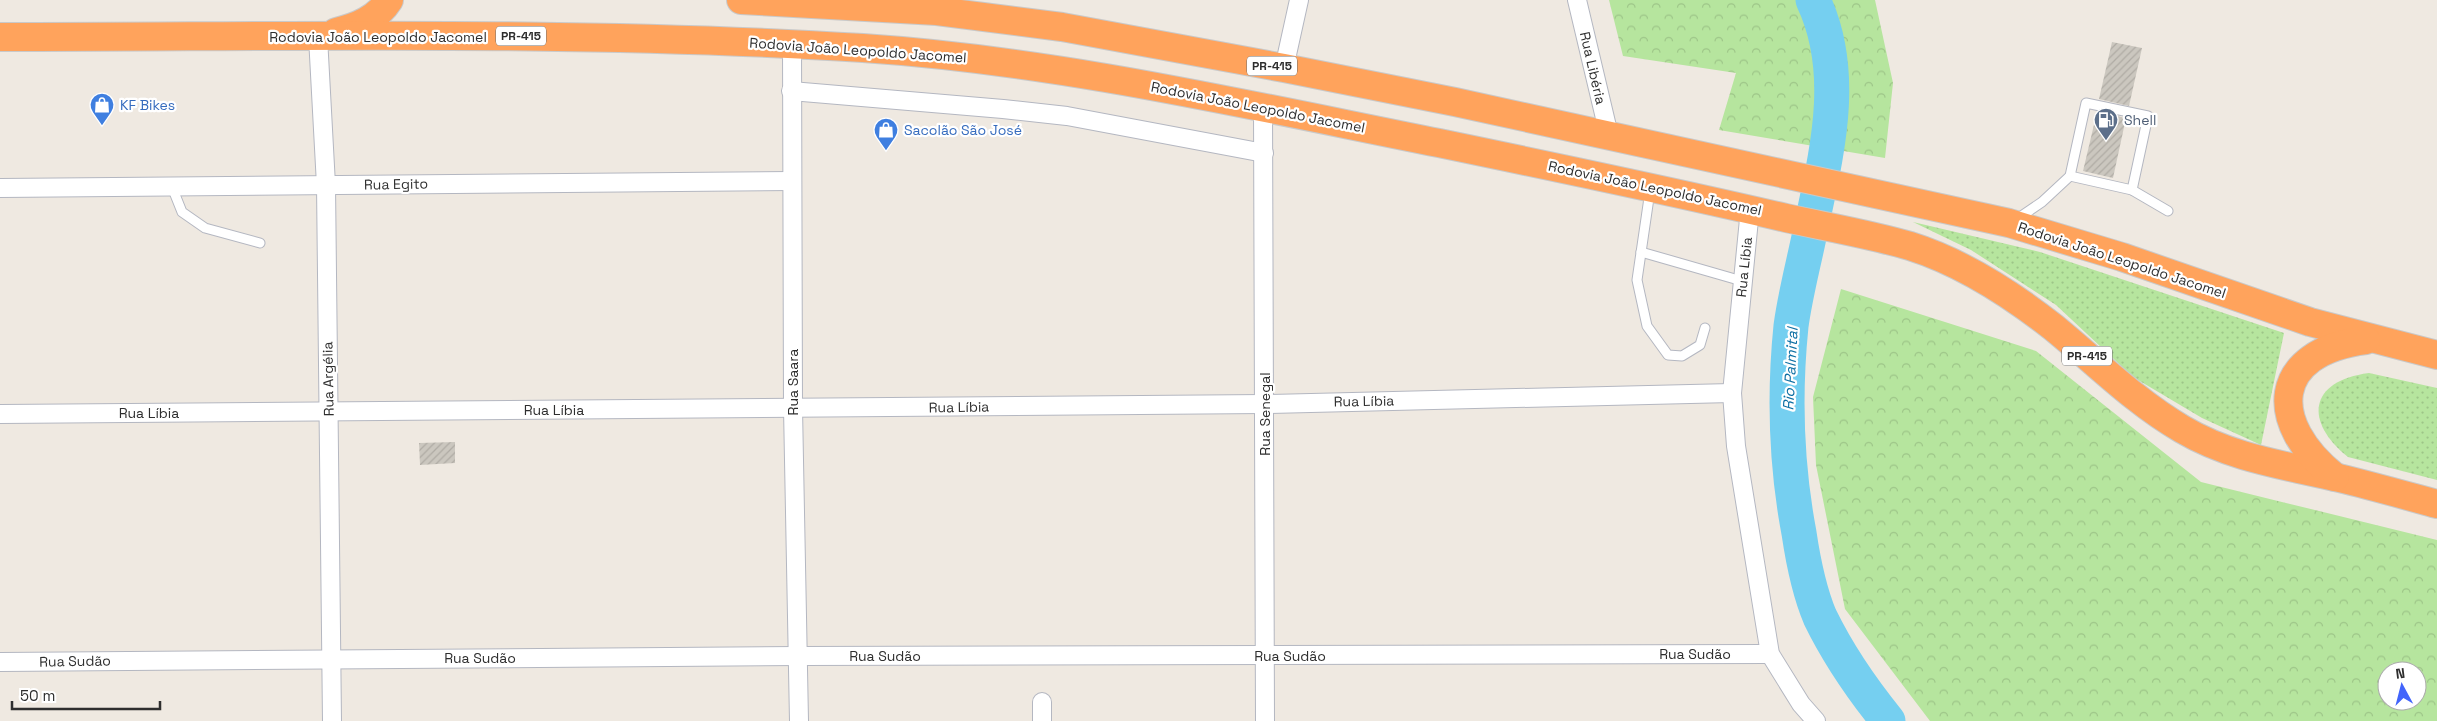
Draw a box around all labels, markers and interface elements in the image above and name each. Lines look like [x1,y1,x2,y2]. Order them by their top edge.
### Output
road number: PR-415 [496,27,546,46]
street label: Rodovia João Leopoldo Jacomel [269,28,487,46]
street label: Rua Libéria [1576,30,1610,106]
street label: Rodovia João Leopoldo Jacomel [749,33,967,67]
road number: PR-415 [1247,56,1297,76]
street label: Rodovia João Leopoldo Jacomel [1149,77,1367,137]
shop icon: KF Bikes [89,92,115,126]
place label: KF Bikes [120,96,175,114]
fuel station icon: Shell [2093,107,2119,141]
place label: Shell [2124,111,2156,129]
shop icon: Sacolão São José [873,117,899,151]
place label: Sacolão São José [904,121,1022,139]
street label: Rodovia João Leopoldo Jacomel [1547,157,1763,219]
street label: Rua Egito [364,174,428,194]
street label: Rodovia João Leopoldo Jacomel [2016,218,2228,302]
street label: Rua Líbia [1732,236,1756,298]
water label: Rio Palmital [1778,325,1802,411]
street label: Rua Argélia [318,341,338,417]
road number: PR-415 [2062,346,2112,366]
street label: Rua Saara [784,349,802,415]
street label: Rua Senegal [1256,372,1274,456]
street label: Rua Líbia [1334,391,1394,411]
street label: Rua Líbia [929,397,989,417]
street label: Rua Líbia [524,401,584,419]
street label: Rua Líbia [119,404,179,422]
street label: Rua Sudão [1659,645,1731,663]
street label: Rua Sudão [849,647,921,665]
street label: Rua Sudão [1254,647,1326,665]
street label: Rua Sudão [444,649,516,667]
street label: Rua Sudão [39,651,111,671]
north arrow [2377,661,2427,711]
text: N [2395,664,2406,683]
scale bar [12,678,160,710]
text: 50 m [20,686,55,705]

